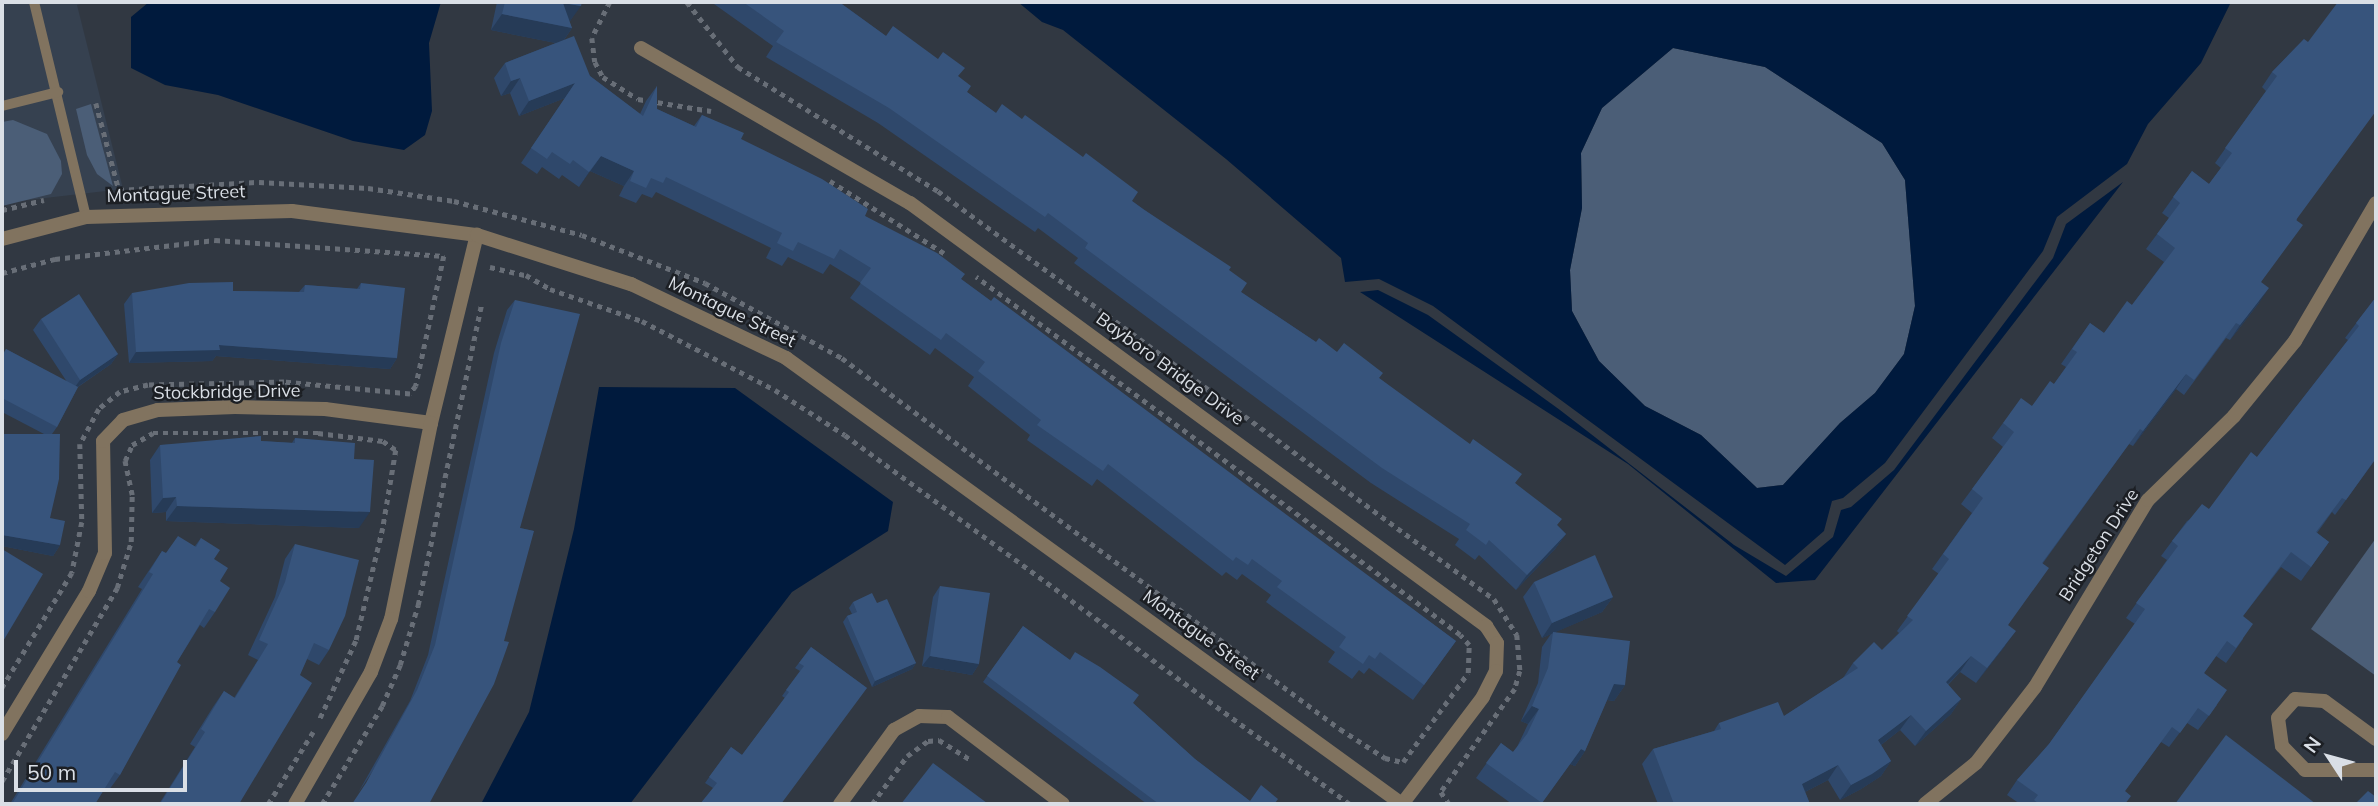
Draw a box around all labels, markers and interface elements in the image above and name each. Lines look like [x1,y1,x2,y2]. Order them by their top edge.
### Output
street label: Montague Street [106,181,246,207]
street label: Montague Street [665,272,799,352]
street label: Bayboro Bridge Drive [1092,308,1248,430]
street label: Stockbridge Drive [153,380,301,404]
street label: Bridgeton Drive [2055,485,2143,605]
street label: Montague Street [1138,585,1264,685]
north arrow [2294,722,2364,792]
text: N [2298,732,2326,758]
scale bar [18,746,191,790]
text: 50 m [27,759,76,785]

